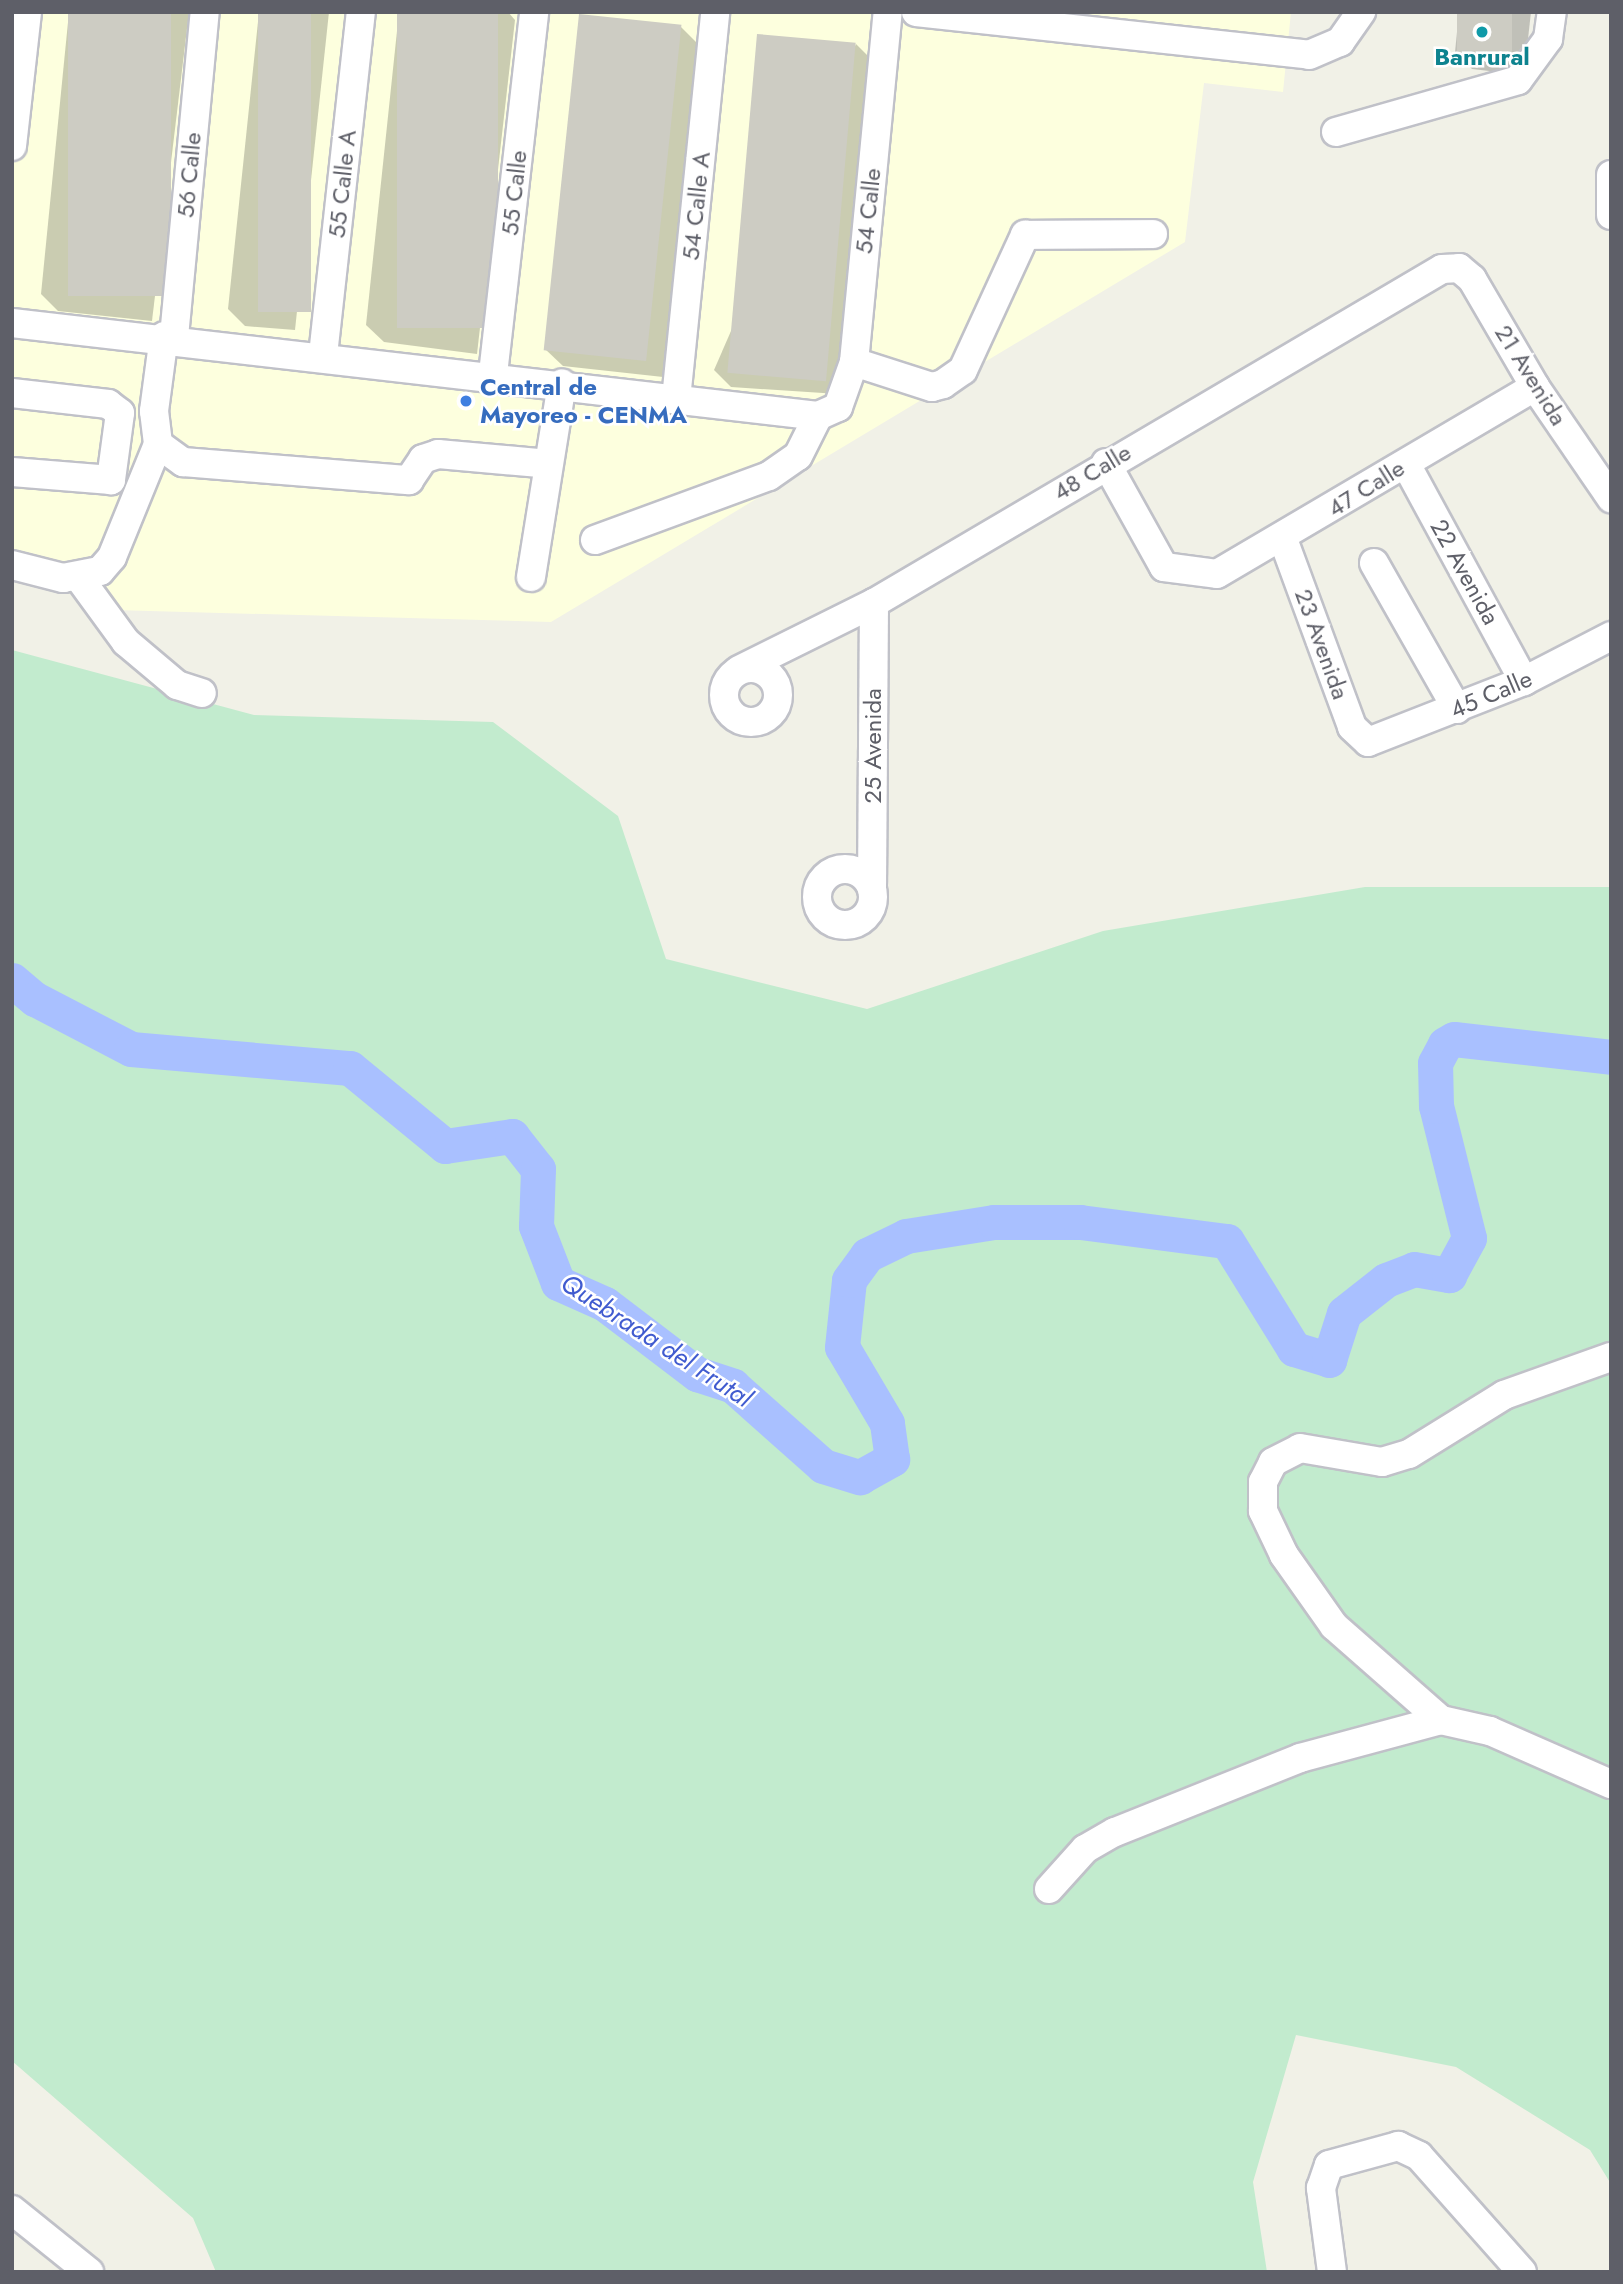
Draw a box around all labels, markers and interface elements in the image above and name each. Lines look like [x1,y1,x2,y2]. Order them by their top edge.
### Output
marker: Banrural [1474,24,1490,40]
place label: Banrural [1434,43,1530,71]
street label: 55 Calle A [322,128,362,240]
street label: 56 Calle [171,131,207,219]
street label: 55 Calle [495,149,533,237]
street label: 54 Calle A [676,150,716,262]
street label: 54 Calle [849,167,887,255]
street label: 21 Avenida [1489,319,1573,431]
place label: Central de Mayoreo - CENMA [480,373,687,429]
marker: Central de Mayoreo - CENMA [458,393,474,409]
street label: 48 Calle [1048,438,1136,506]
street label: 47 Calle [1322,453,1410,523]
street label: 22 Avenida [1424,514,1506,630]
street label: 23 Avenida [1289,585,1355,703]
street label: 45 Calle [1446,664,1536,724]
street label: 25 Avenida [859,688,887,804]
water label: Quebrada del Frutal [555,1268,757,1414]

